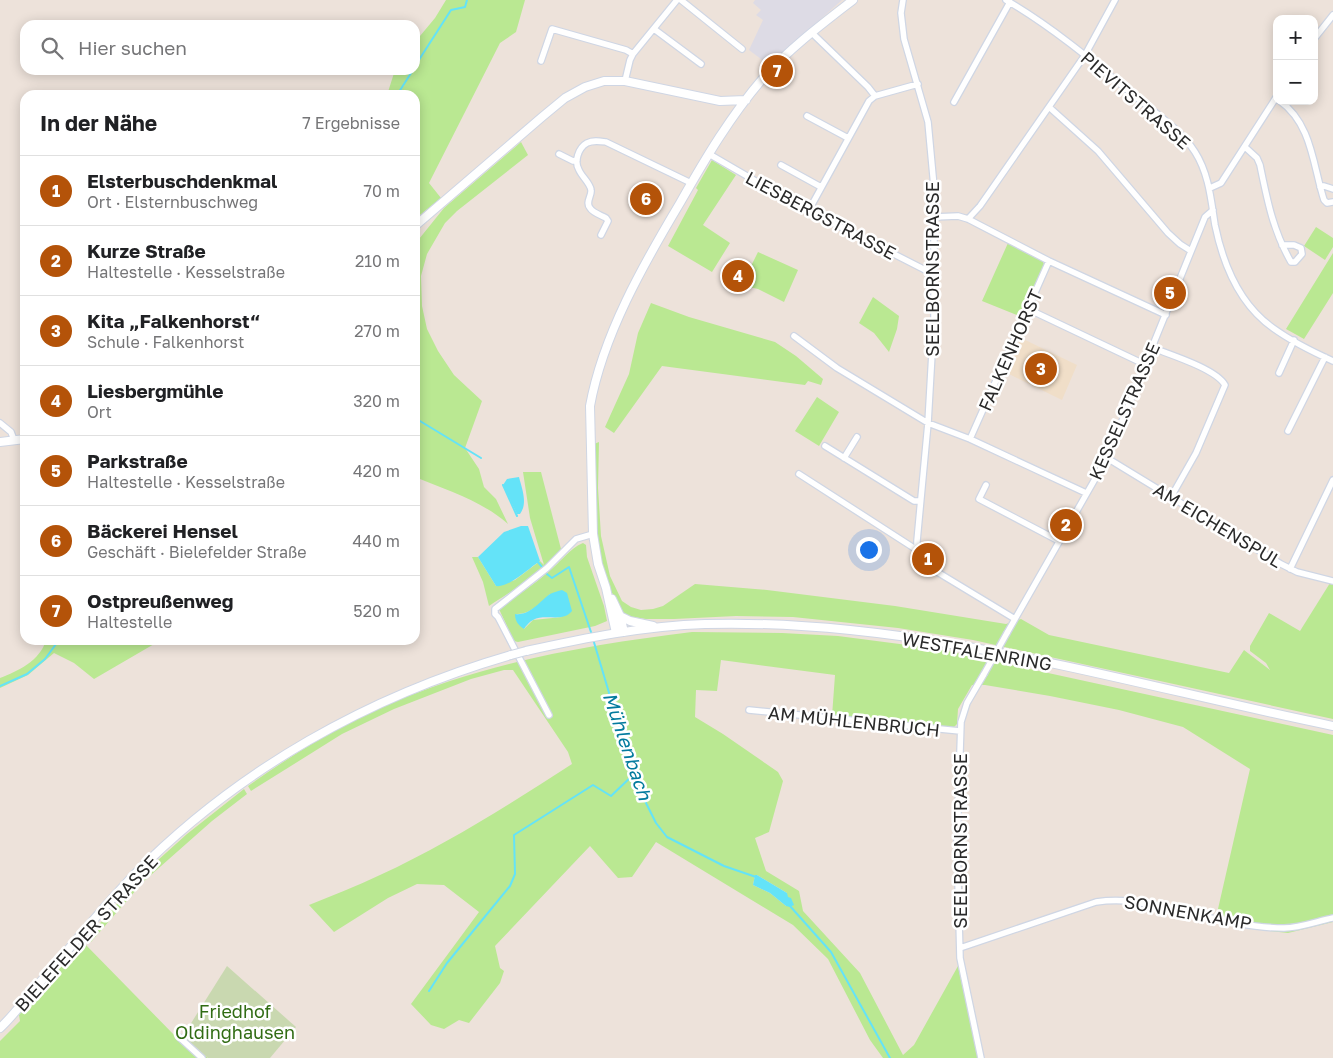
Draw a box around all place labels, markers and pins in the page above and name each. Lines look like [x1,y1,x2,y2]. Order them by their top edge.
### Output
pin: 7 [761,52,793,90]
pin: 6 [630,180,662,218]
pin: 4 [722,257,754,295]
pin: 5 [1154,274,1186,312]
pin: 3 [1025,350,1057,388]
pin: 2 [1050,506,1082,544]
pin: 1 [912,540,944,578]

